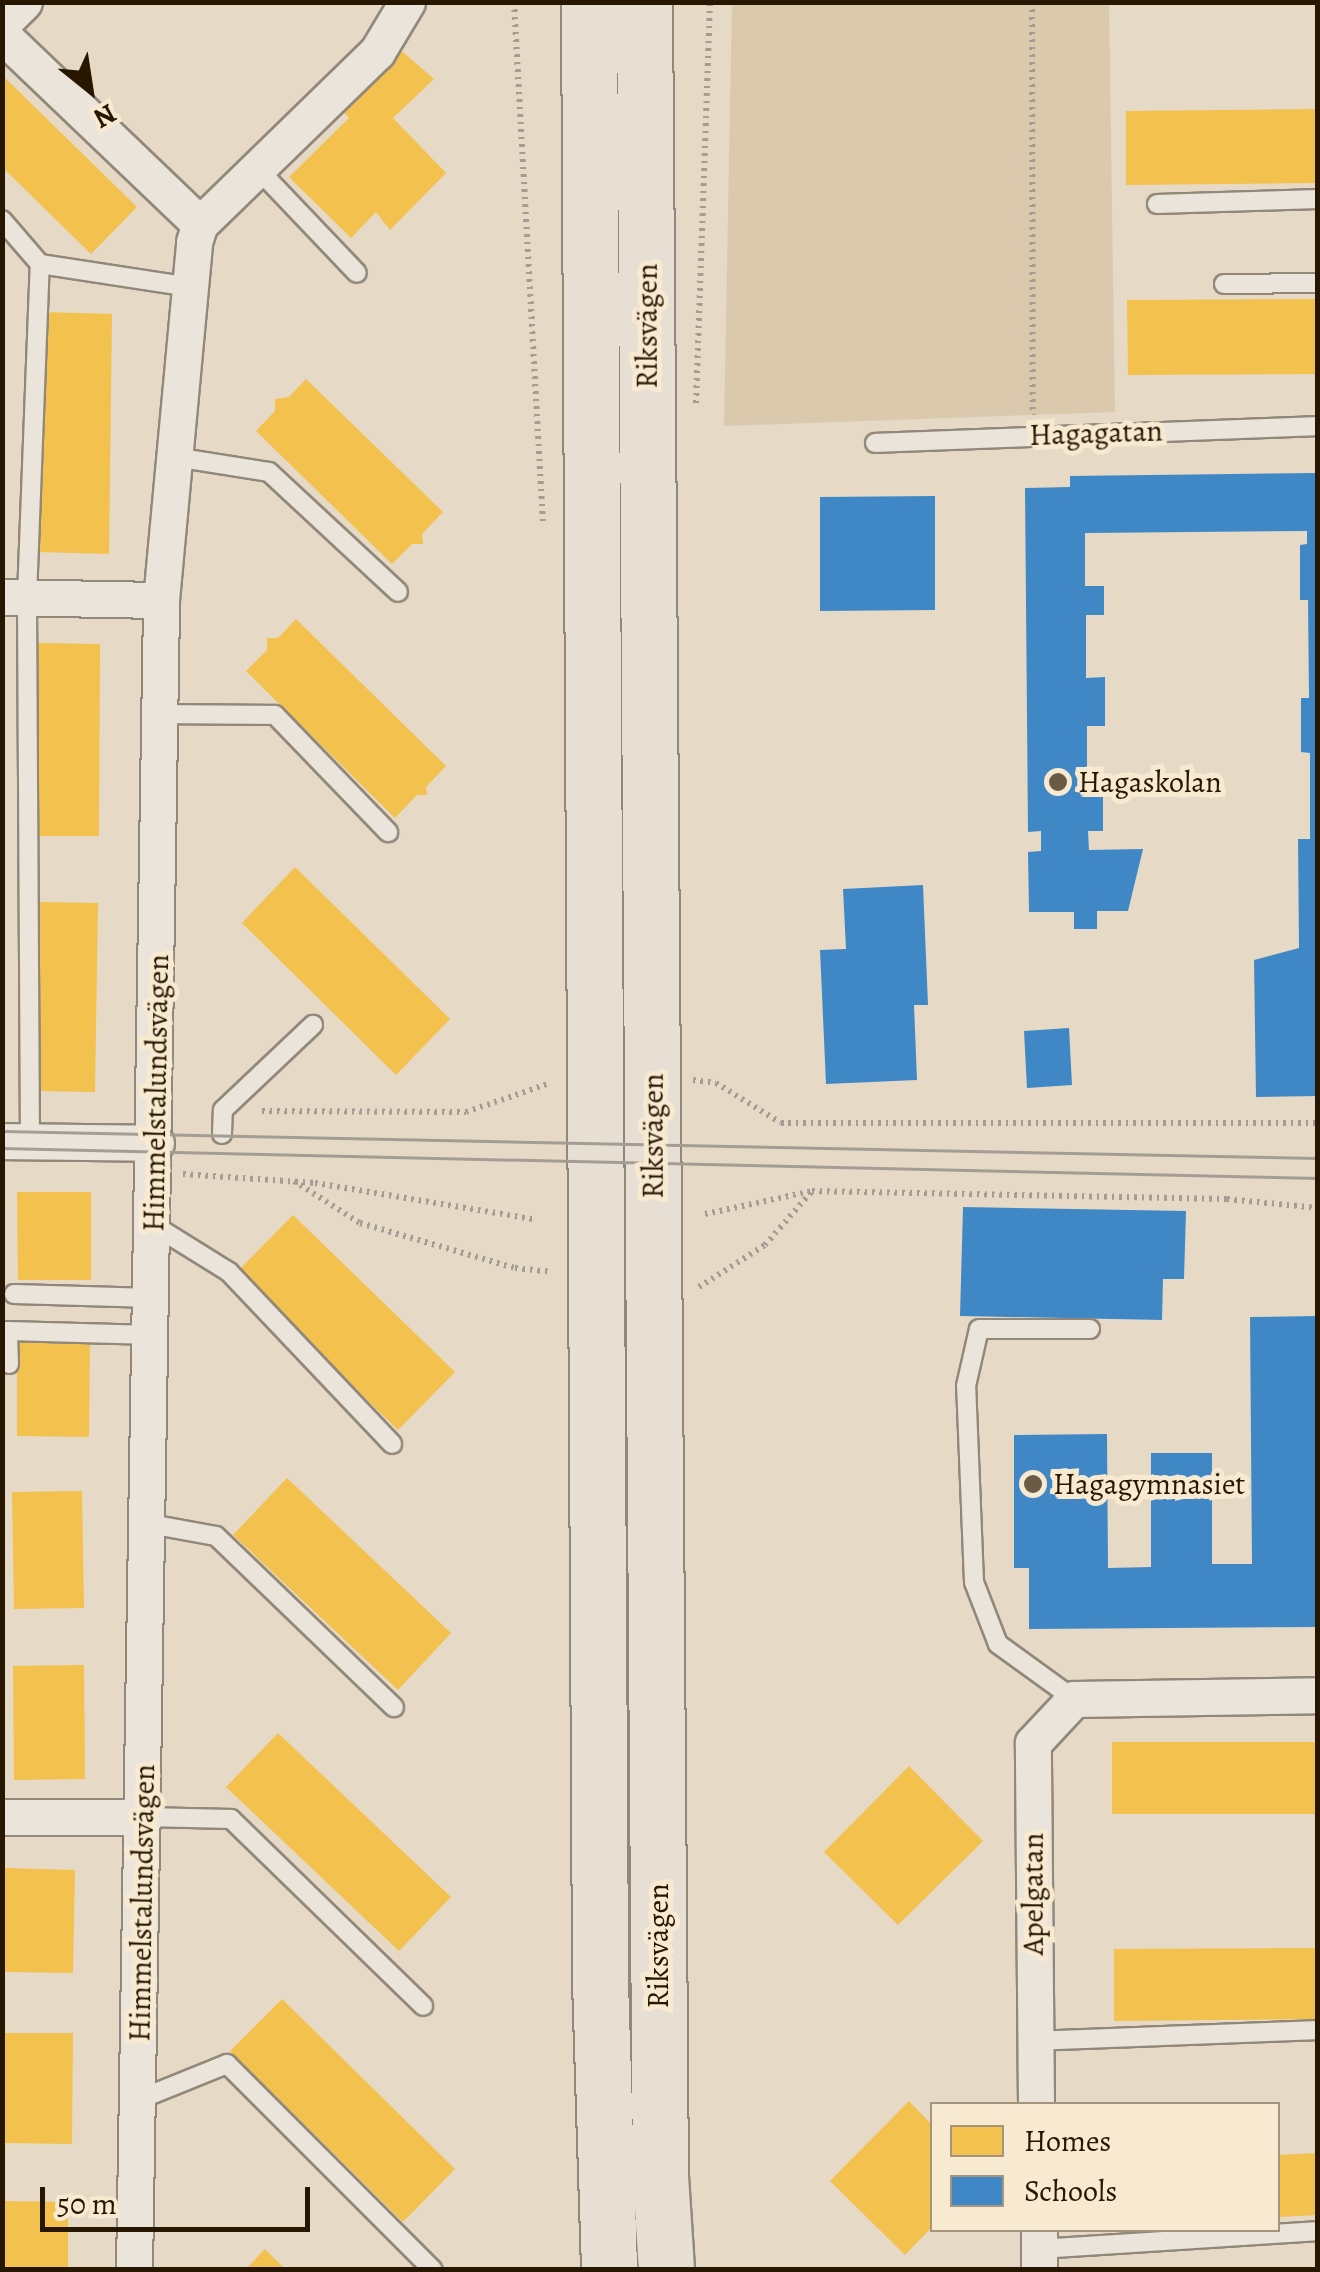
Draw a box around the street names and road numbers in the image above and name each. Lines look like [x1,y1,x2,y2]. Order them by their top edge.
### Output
street label: Riksvägen [629,263,665,389]
street label: Hagagatan [1029,413,1163,453]
street label: Himmelstalundsvägen [136,954,176,1232]
street label: Riksvägen [635,1073,671,1199]
street label: Himmelstalundsvägen [122,1764,162,2042]
street label: Apelgatan [1015,1833,1051,1955]
street label: Riksvägen [640,1883,676,2009]

